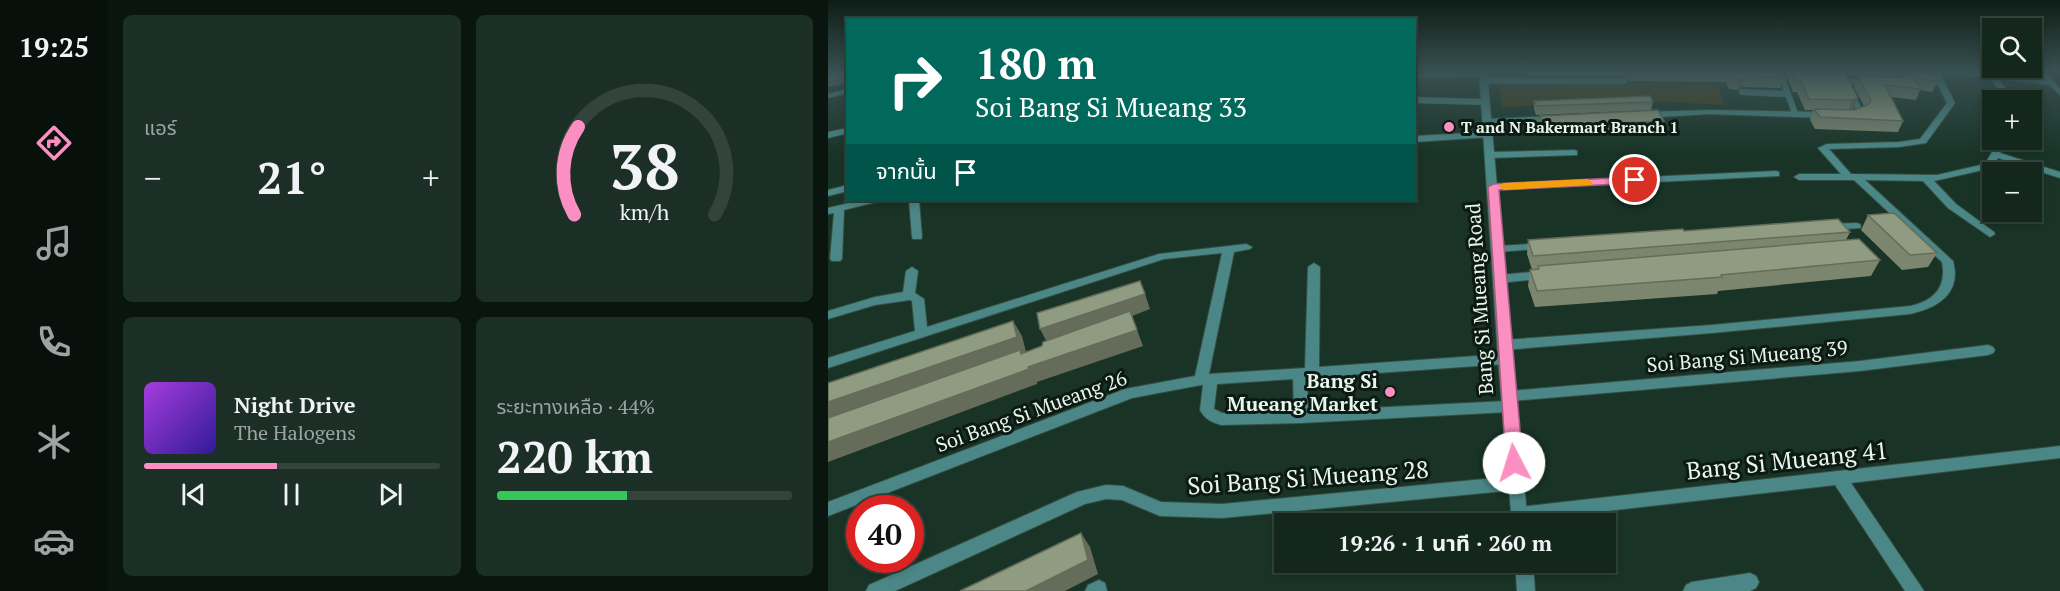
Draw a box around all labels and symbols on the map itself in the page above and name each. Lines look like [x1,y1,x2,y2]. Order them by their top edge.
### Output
place label: T and N Bakermart Branch 1 [1461,116,1679,138]
marker: T and N Bakermart Branch 1 [1442,120,1456,134]
pin [1609,154,1660,205]
street label: Bang Si Mueang Road [1459,202,1499,396]
street label: Soi Bang Si Mueang 39 [1645,334,1849,378]
street label: Soi Bang Si Mueang 26 [932,364,1131,458]
place label: Bang Si Mueang Market [1227,367,1378,417]
marker: Bang Si Mueang Market [1383,385,1397,399]
position arrow [1482,431,1546,495]
street label: Bang Si Mueang 41 [1685,433,1889,487]
street label: Soi Bang Si Mueang 28 [1186,453,1430,501]
speed limit sign: 40 [846,495,924,573]

